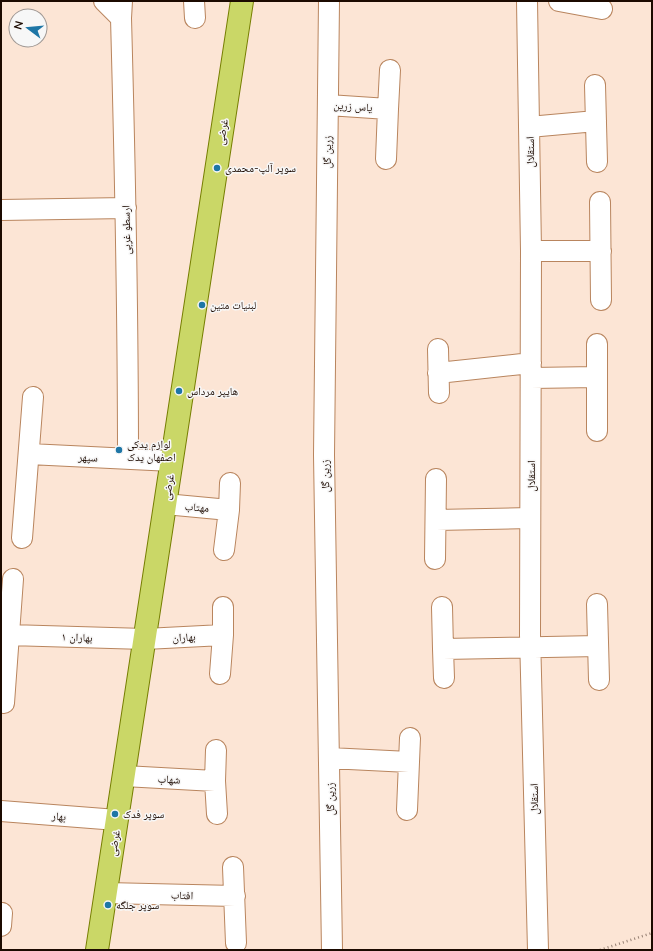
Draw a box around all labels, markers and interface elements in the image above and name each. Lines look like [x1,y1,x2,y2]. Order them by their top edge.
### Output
north arrow [8,8,48,48]
text: N [11,19,26,31]
street label: یاس زرین [333,98,374,114]
street label: غرضی [213,118,231,146]
street label: زرین گل [320,136,334,168]
street label: استقلال [523,136,537,168]
place label: سوپر آلپ-محمدی [225,161,296,175]
marker: سوپر آلپ-محمدی [212,163,222,173]
street label: ارسطو غربی [119,205,133,255]
place label: لبنیات متین [210,298,256,312]
marker: لبنیات متین [197,300,207,310]
place label: هایپر مرداس [187,384,239,398]
marker: هایپر مرداس [174,386,184,396]
place label: لوازم یدکی اصفهان یدک [127,437,176,464]
marker: لوازم یدکی اصفهان یدک [114,445,124,455]
street label: سپهر [77,449,98,465]
street label: زرین گل [318,460,332,492]
street label: استقلال [524,460,538,492]
street label: غرضی [159,473,177,501]
street label: مهتاب [184,499,210,515]
street label: بهاران ۱ [61,629,93,645]
street label: بهاران [172,629,196,645]
street label: شهاب [157,771,181,787]
street label: زرین گل [323,783,337,815]
street label: استقلال [527,783,541,815]
place label: سوپر فدک [123,807,164,821]
street label: بهار [50,808,67,824]
marker: سوپر فدک [110,809,120,819]
street label: غرضی [105,829,123,857]
street label: افتاب [171,888,193,902]
place label: سوپر جلگه [116,898,159,912]
marker: سوپر جلگه [103,900,113,910]

